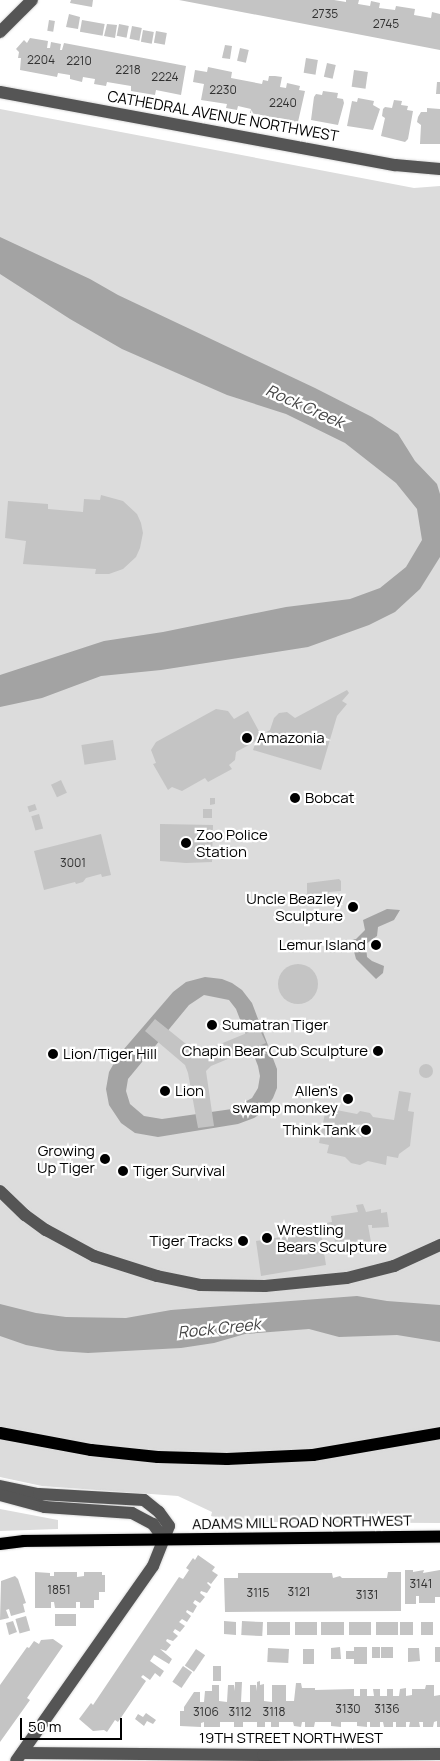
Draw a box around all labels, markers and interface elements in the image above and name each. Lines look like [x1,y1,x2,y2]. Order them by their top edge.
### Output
house number: 2735 [312,7,338,21]
house number: 2745 [373,17,399,31]
house number: 2204 [27,53,55,67]
house number: 2210 [66,54,92,68]
house number: 2218 [115,63,141,77]
house number: 2224 [151,70,179,84]
house number: 2230 [209,83,237,97]
street label: CATHEDRAL AVENUE NORTHWEST [106,87,340,145]
house number: 2240 [269,96,297,110]
water label: Rock Creek [263,380,347,432]
place label: Amazonia [257,729,325,747]
marker: Amazonia [241,732,253,744]
place label: Bobcat [305,789,355,807]
marker: Bobcat [289,792,301,804]
place label: Zoo Police Station [196,825,268,860]
marker: Zoo Police Station [180,837,192,849]
house number: 3001 [60,856,86,870]
place label: Uncle Beazley Sculpture [246,889,343,924]
marker: Uncle Beazley Sculpture [347,901,359,913]
place label: Lemur Island [279,936,366,954]
marker: Lemur Island [370,939,382,951]
place label: Sumatran Tiger [222,1016,328,1034]
marker: Sumatran Tiger [206,1019,218,1031]
place label: Chapin Bear Cub Sculpture [182,1042,368,1060]
place label: Lion/Tiger Hill [63,1045,157,1063]
marker: Chapin Bear Cub Sculpture [372,1045,384,1057]
marker: Lion/Tiger Hill [47,1048,59,1060]
place label: Allen's swamp monkey [232,1081,338,1116]
place label: Lion [175,1082,204,1100]
marker: Lion [159,1085,171,1097]
marker: Allen's swamp monkey [342,1093,354,1105]
place label: Think Tank [283,1121,356,1139]
marker: Think Tank [360,1124,372,1136]
place label: Growing Up Tiger [37,1141,95,1176]
marker: Growing Up Tiger [99,1153,111,1165]
place label: Tiger Survival [133,1162,225,1180]
marker: Tiger Survival [117,1165,129,1177]
place label: Wrestling Bears Sculpture [277,1220,387,1255]
place label: Tiger Tracks [149,1232,233,1250]
marker: Wrestling Bears Sculpture [261,1232,273,1244]
marker: Tiger Tracks [237,1235,249,1247]
water label: Rock Creek [177,1314,261,1342]
street label: ADAMS MILL ROAD NORTHWEST [191,1511,413,1533]
house number: 3141 [409,1577,433,1591]
house number: 1851 [47,1583,71,1597]
house number: 3121 [288,1585,310,1599]
house number: 3115 [247,1586,269,1600]
house number: 3131 [356,1588,378,1602]
house number: 3130 [335,1702,361,1716]
house number: 3136 [374,1702,400,1716]
house number: 3106 [193,1705,219,1719]
house number: 3112 [229,1705,251,1719]
house number: 3118 [263,1705,285,1719]
scale bar [22,1708,125,1740]
text: 50 m [28,1716,62,1737]
street label: 19TH STREET NORTHWEST [199,1729,383,1747]

